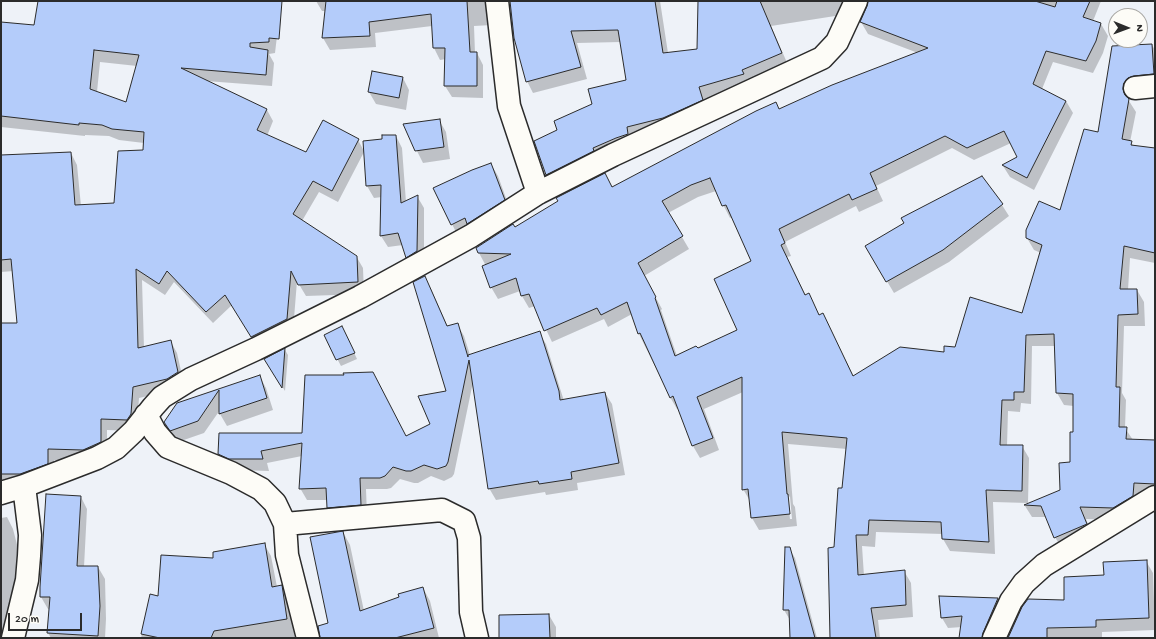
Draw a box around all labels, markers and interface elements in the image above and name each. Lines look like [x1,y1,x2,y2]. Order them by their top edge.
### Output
north arrow [1108,8,1148,48]
text: N [1133,24,1145,32]
scale bar [10,605,84,631]
text: 20 m [15,613,39,627]

